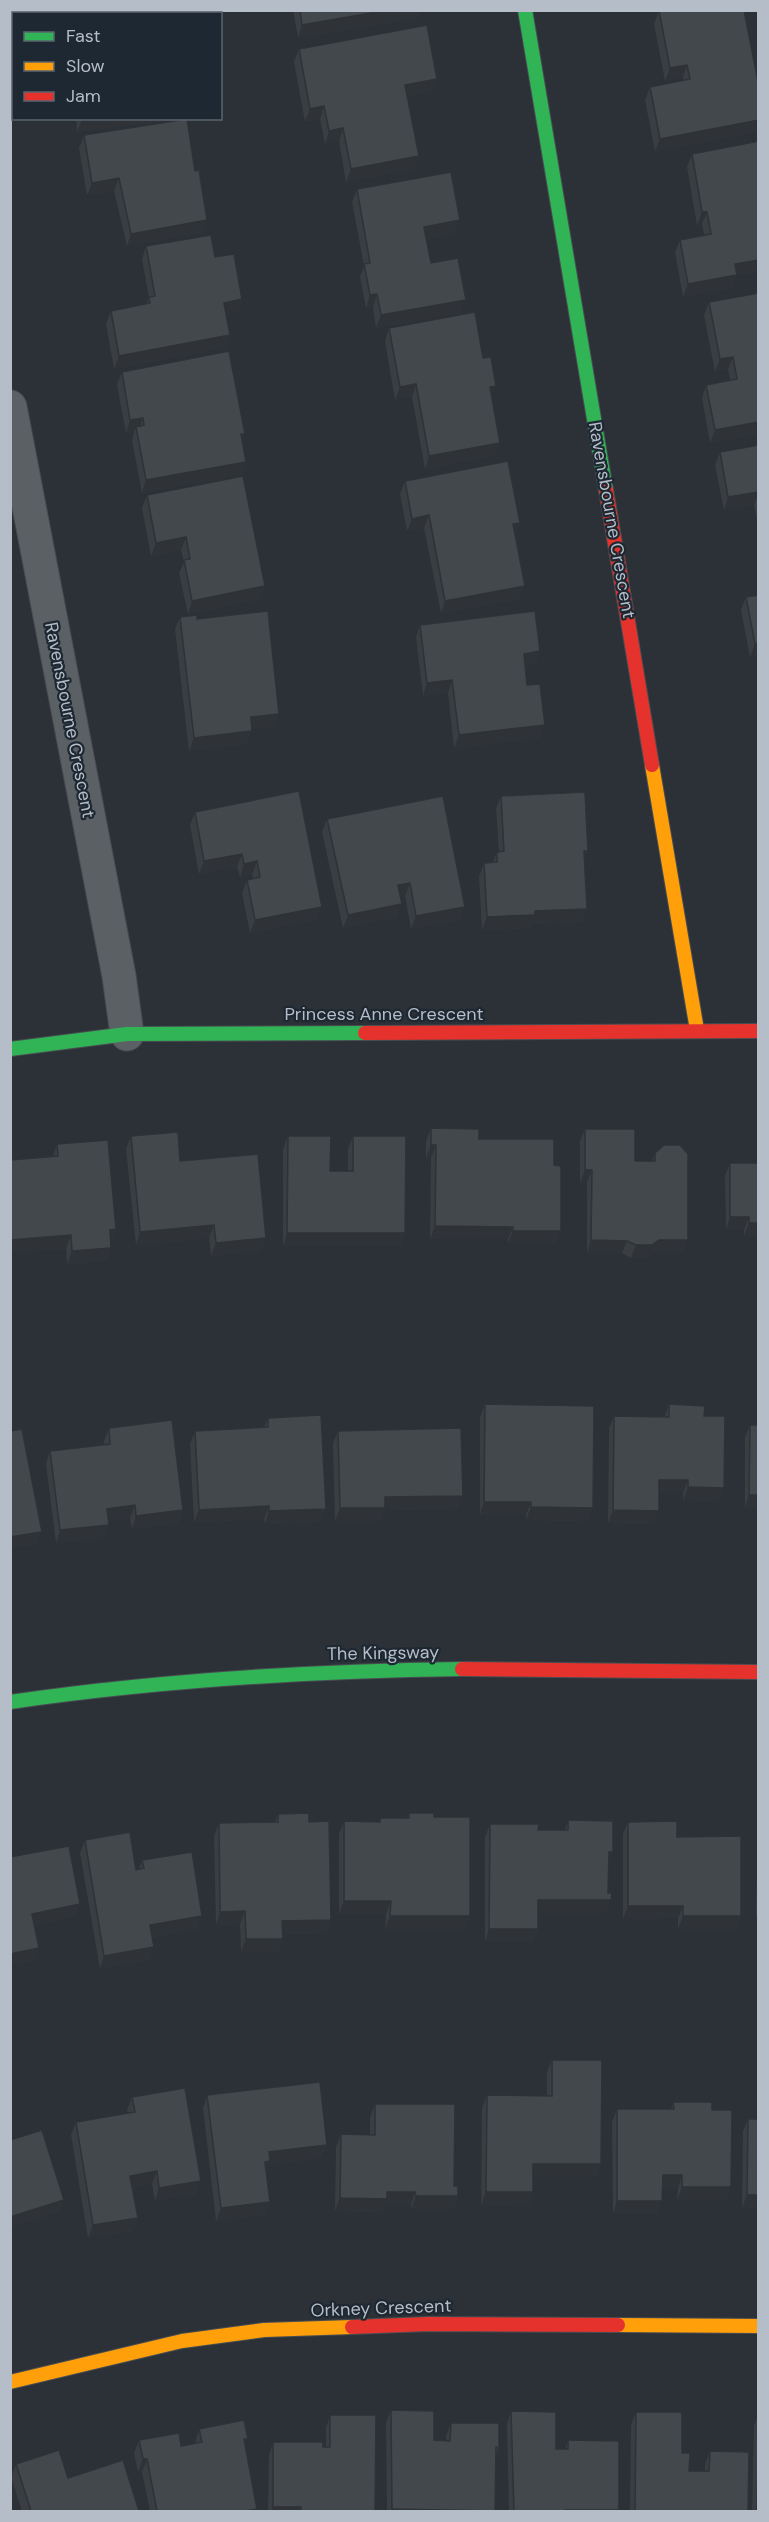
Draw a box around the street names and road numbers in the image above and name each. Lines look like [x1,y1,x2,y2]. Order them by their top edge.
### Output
street label: Ravensbourne Crescent [583,420,641,620]
street label: Ravensbourne Crescent [39,620,101,820]
street label: Princess Anne Crescent [284,1002,484,1026]
street label: The Kingsway [327,1640,439,1666]
street label: Orkney Crescent [310,2294,452,2322]

